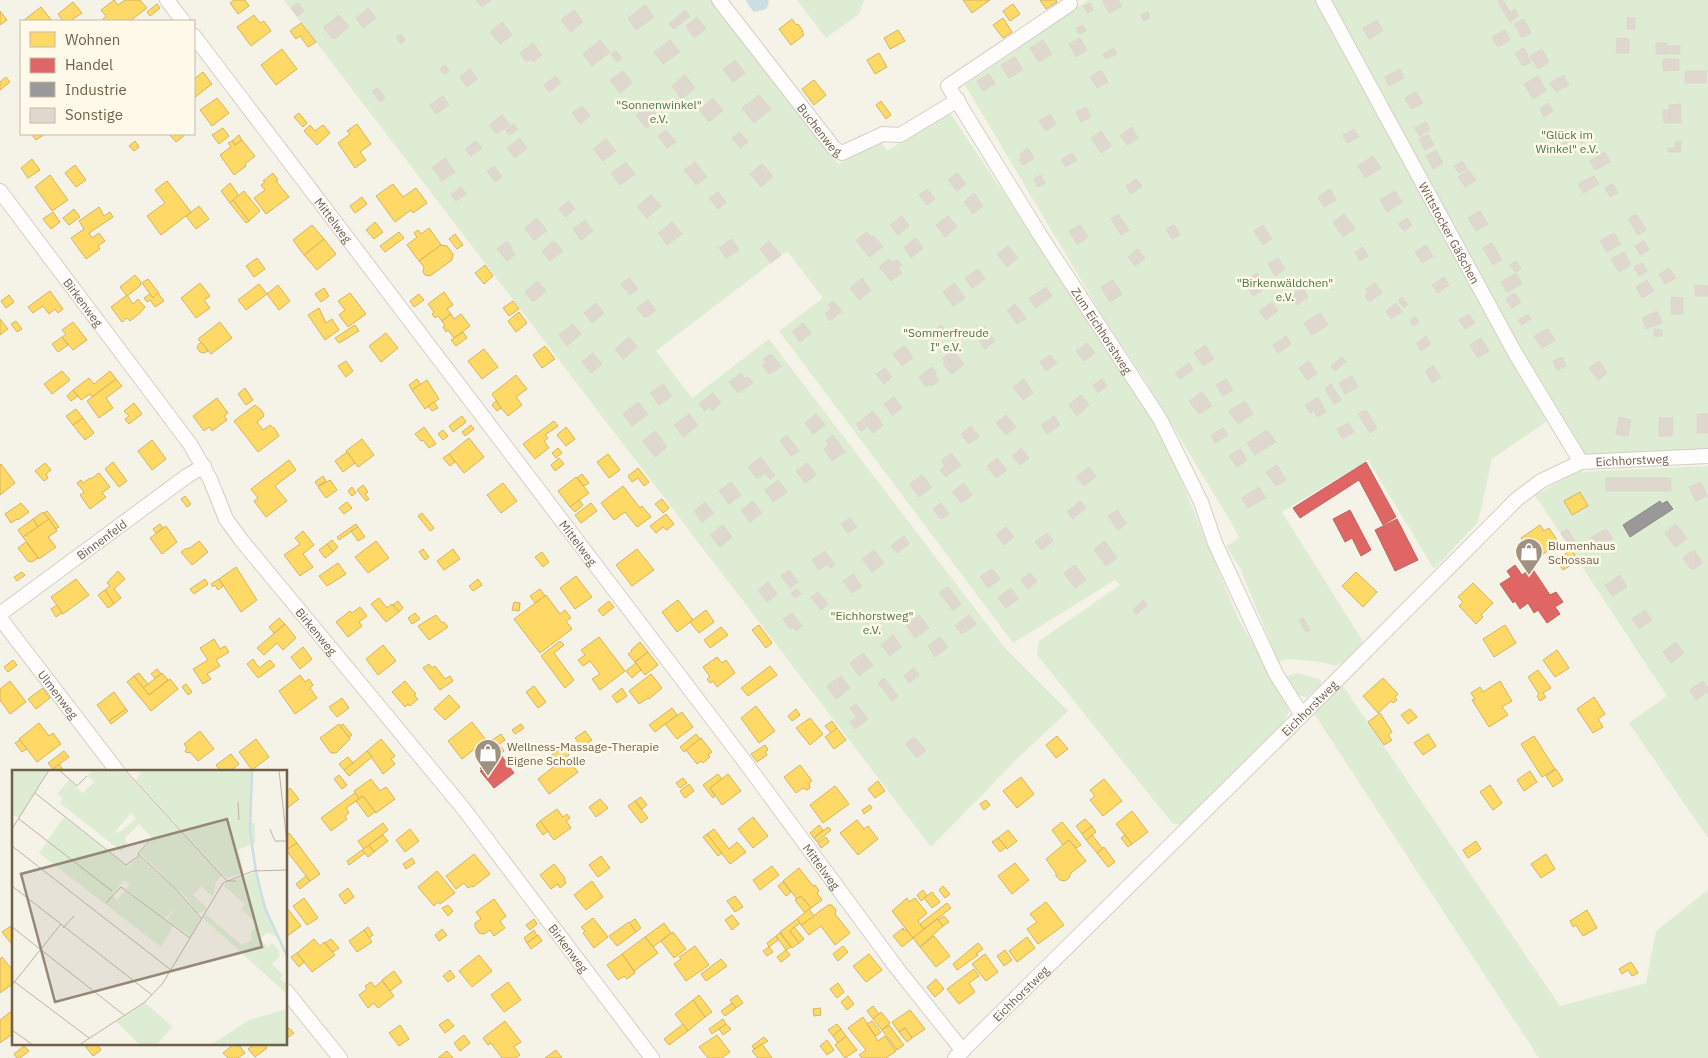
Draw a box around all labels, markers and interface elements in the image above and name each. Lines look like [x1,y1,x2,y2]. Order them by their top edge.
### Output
legend [20,20,195,135]
text: Wohnen [65,30,120,49]
text: Handel [65,55,113,74]
text: Industrie [65,80,127,99]
park label: "Sonnenwinkel" e.V. [616,97,702,126]
street label: Buchenweg [794,100,845,159]
text: Sonstige [65,105,123,124]
park label: "Glück im Winkel" e.V. [1535,127,1599,156]
street label: Wittstocker Gäßchen [1416,179,1483,286]
street label: Mittelweg [312,194,356,246]
street label: Birkenweg [60,275,107,330]
park label: "Birkenwäldchen" e.V. [1237,275,1333,304]
street label: Zum Eichhorstweg [1069,284,1136,377]
park label: "Sommerfreude I" e.V. [903,325,989,354]
street label: Eichhorstweg [1595,450,1669,469]
street label: Binnenfeld [73,516,129,563]
street label: Mittelweg [557,517,601,569]
shop icon: Blumenhaus Schossau [1514,537,1544,576]
place label: Blumenhaus Schossau [1548,538,1616,567]
street label: Birkenweg [293,604,341,658]
park label: "Eichhorstweg" e.V. [831,608,913,637]
street label: Ulmenweg [35,667,82,722]
street label: Eichhorstweg [1278,676,1341,739]
shop icon: Wellness-Massage-Therapie Eigene Scholle [473,738,503,777]
place label: Wellness-Massage-Therapie Eigene Scholle [507,739,660,768]
inset map [12,770,288,1046]
street label: Mittelweg [800,841,844,893]
street label: Birkenweg [546,921,592,976]
street label: Eichhorstweg [989,962,1052,1024]

